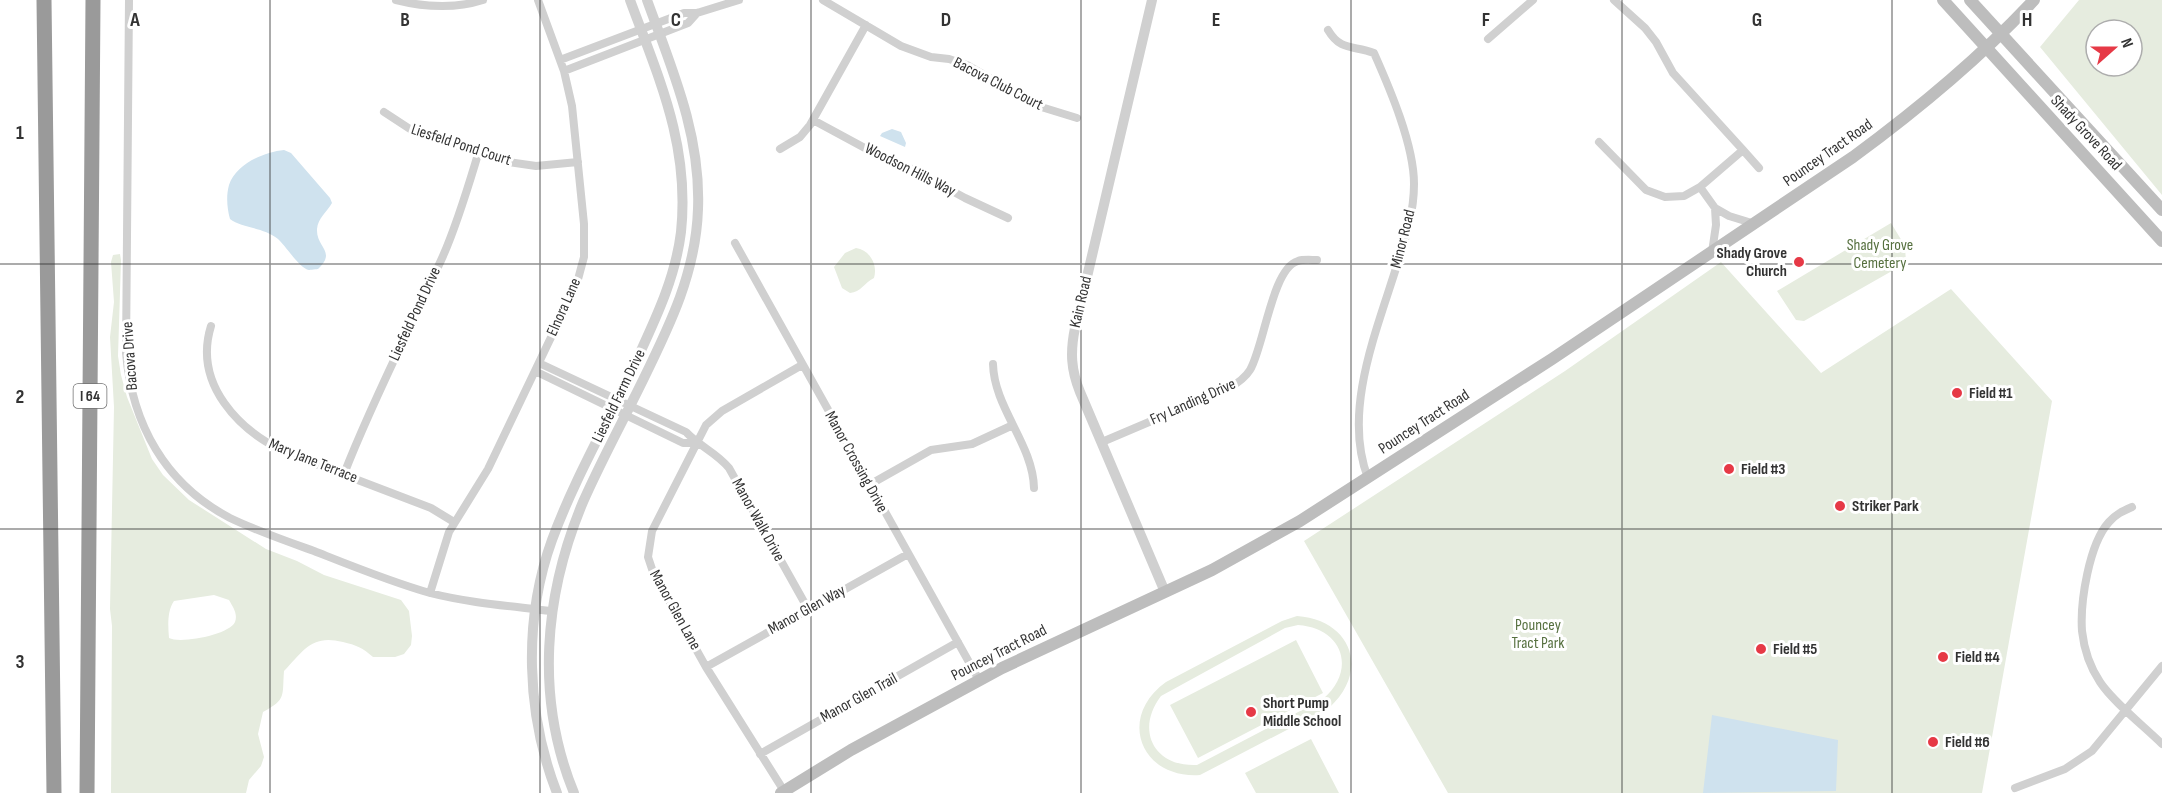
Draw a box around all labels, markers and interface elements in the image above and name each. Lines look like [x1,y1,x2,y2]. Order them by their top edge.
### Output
text: A [129,8,140,32]
text: B [400,8,410,32]
text: C [671,8,681,32]
text: D [941,8,951,32]
text: E [1212,8,1220,32]
text: F [1482,8,1490,32]
text: G [1752,8,1762,32]
text: H [2022,8,2032,32]
north arrow [2084,18,2144,78]
text: N [2116,36,2137,51]
street label: Bacova Club Court [950,53,1046,115]
street label: Shady Grove Road [2046,91,2126,175]
street label: Pouncey Tract Road [1780,115,1876,191]
street label: Liesfeld Pond Court [409,120,514,170]
text: 1 [16,121,24,145]
street label: Woodson Hills Way [861,139,959,201]
street label: Minor Road [1387,208,1419,270]
park label: Shady Grove Cemetery [1847,236,1913,273]
place label: Shady Grove Church [1717,244,1787,281]
marker: Shady Grove Church [1792,255,1806,269]
street label: Liesfeld Pond Drive [385,264,445,364]
street label: Kain Road [1066,274,1096,330]
street label: Elnora Lane [543,275,585,339]
street label: Bacova Drive [118,321,142,391]
street label: Liesfeld Farm Drive [588,346,650,446]
street label: Fry Landing Drive [1147,375,1239,429]
road number: I 64 [74,384,106,408]
place label: Field #1 [1969,384,2013,403]
text: 2 [16,385,24,409]
street label: Pouncey Tract Road [1375,386,1473,458]
marker: Field #1 [1950,386,1964,400]
street label: Manor Crossing Drive [820,408,892,516]
street label: Mary Jane Terrace [266,435,360,487]
place label: Field #3 [1741,460,1785,479]
marker: Field #3 [1722,462,1736,476]
street label: Manor Walk Drive [727,475,789,565]
place label: Striker Park [1852,497,1919,516]
marker: Striker Park [1833,499,1847,513]
street label: Manor Glen Lane [645,567,705,653]
street label: Manor Glen Way [765,581,849,639]
park label: Pouncey Tract Park [1512,616,1564,653]
street label: Pouncey Tract Road [948,621,1050,685]
place label: Field #5 [1773,640,1817,659]
marker: Field #5 [1754,642,1768,656]
place label: Field #4 [1955,648,2000,667]
text: 3 [16,650,25,674]
marker: Field #4 [1936,650,1950,664]
street label: Manor Glen Trail [817,669,901,727]
place label: Short Pump Middle School [1263,694,1341,731]
marker: Short Pump Middle School [1244,705,1258,719]
place label: Field #6 [1945,733,1990,752]
marker: Field #6 [1926,735,1940,749]

